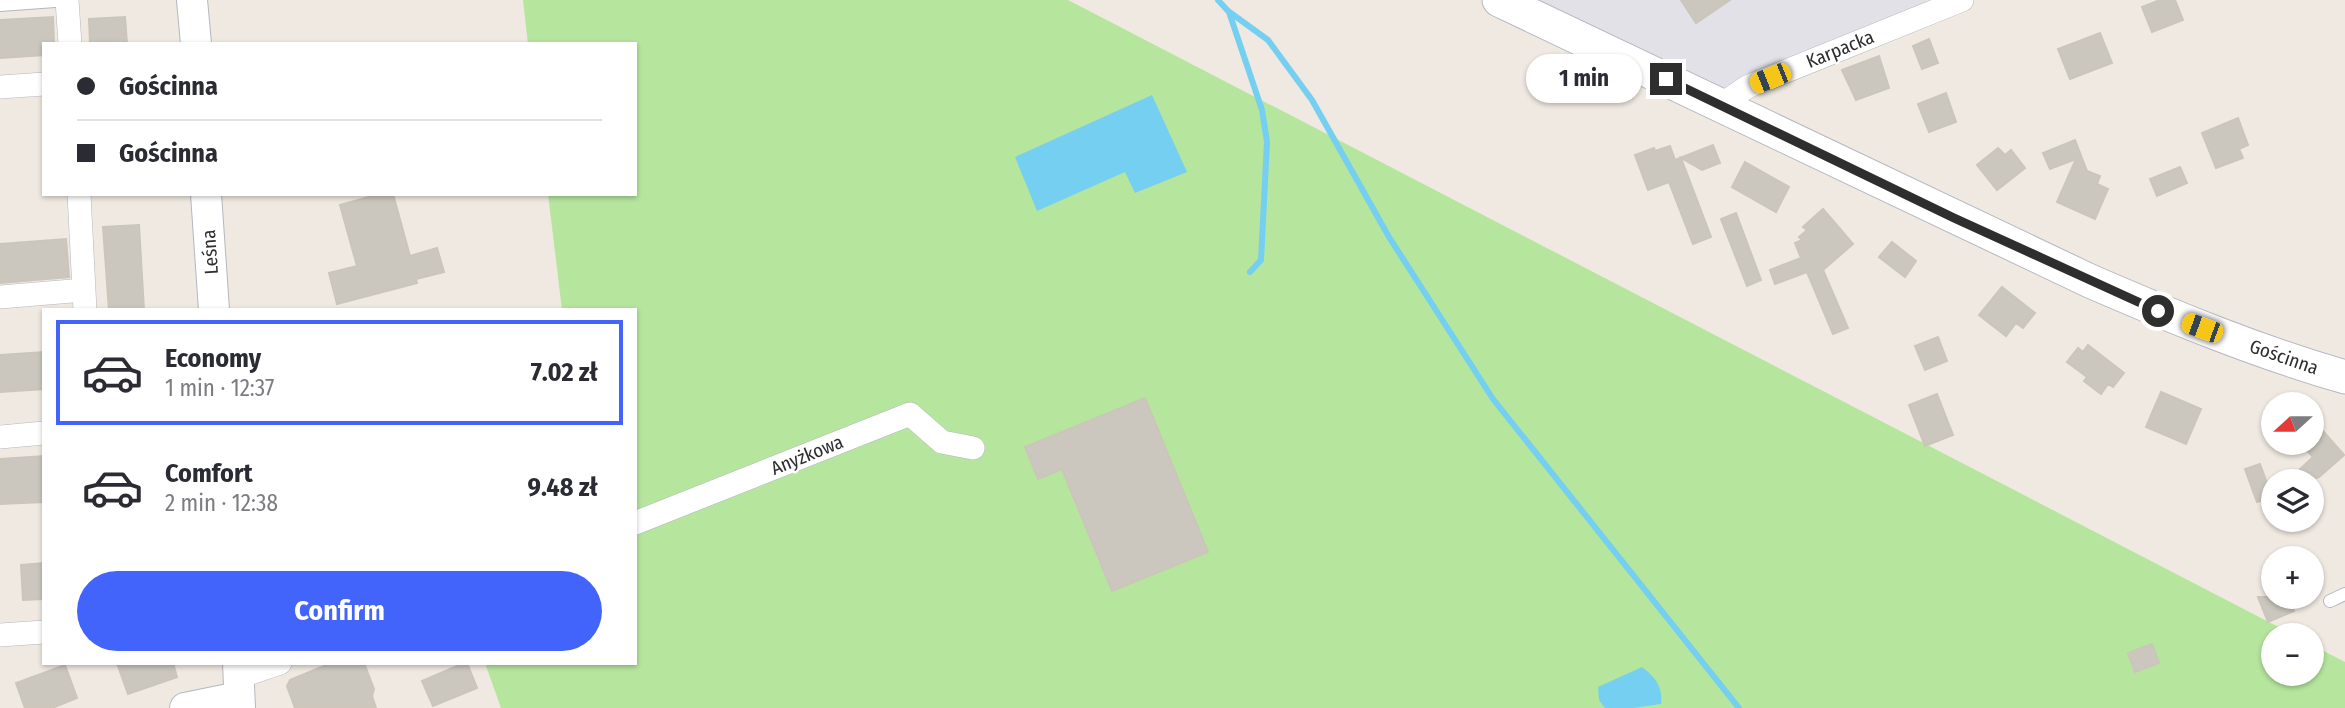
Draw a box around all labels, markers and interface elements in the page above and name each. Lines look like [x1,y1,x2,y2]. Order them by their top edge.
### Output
street label: Karpacka [1803,25,1877,73]
callout: 1 min [1526,55,1642,104]
car [1747,60,1794,96]
route end [1650,63,1682,95]
text: 1 min [1559,64,1609,92]
text: Gościnna [119,71,218,102]
text: Gościnna [119,138,218,169]
street label: Leśna [197,229,223,275]
route start [2142,295,2174,327]
car [2179,311,2226,345]
street label: Gościnna [2247,335,2321,379]
icon: car [81,341,144,404]
text: Economy [165,343,261,374]
text: 7.02 zł [531,357,598,388]
text: 1 min · 12:37 [165,374,274,402]
north arrow [2261,392,2324,455]
map controls [2261,392,2324,686]
street label: Anyżkowa [767,430,847,480]
icon: car [81,456,144,519]
text: Comfort [165,458,253,489]
button: layers [2261,469,2324,532]
text: 9.48 zł [528,472,598,503]
text: 2 min · 12:38 [165,489,278,517]
button: + [2261,546,2324,609]
button: Confirm [77,571,602,651]
button: − [2261,623,2324,686]

